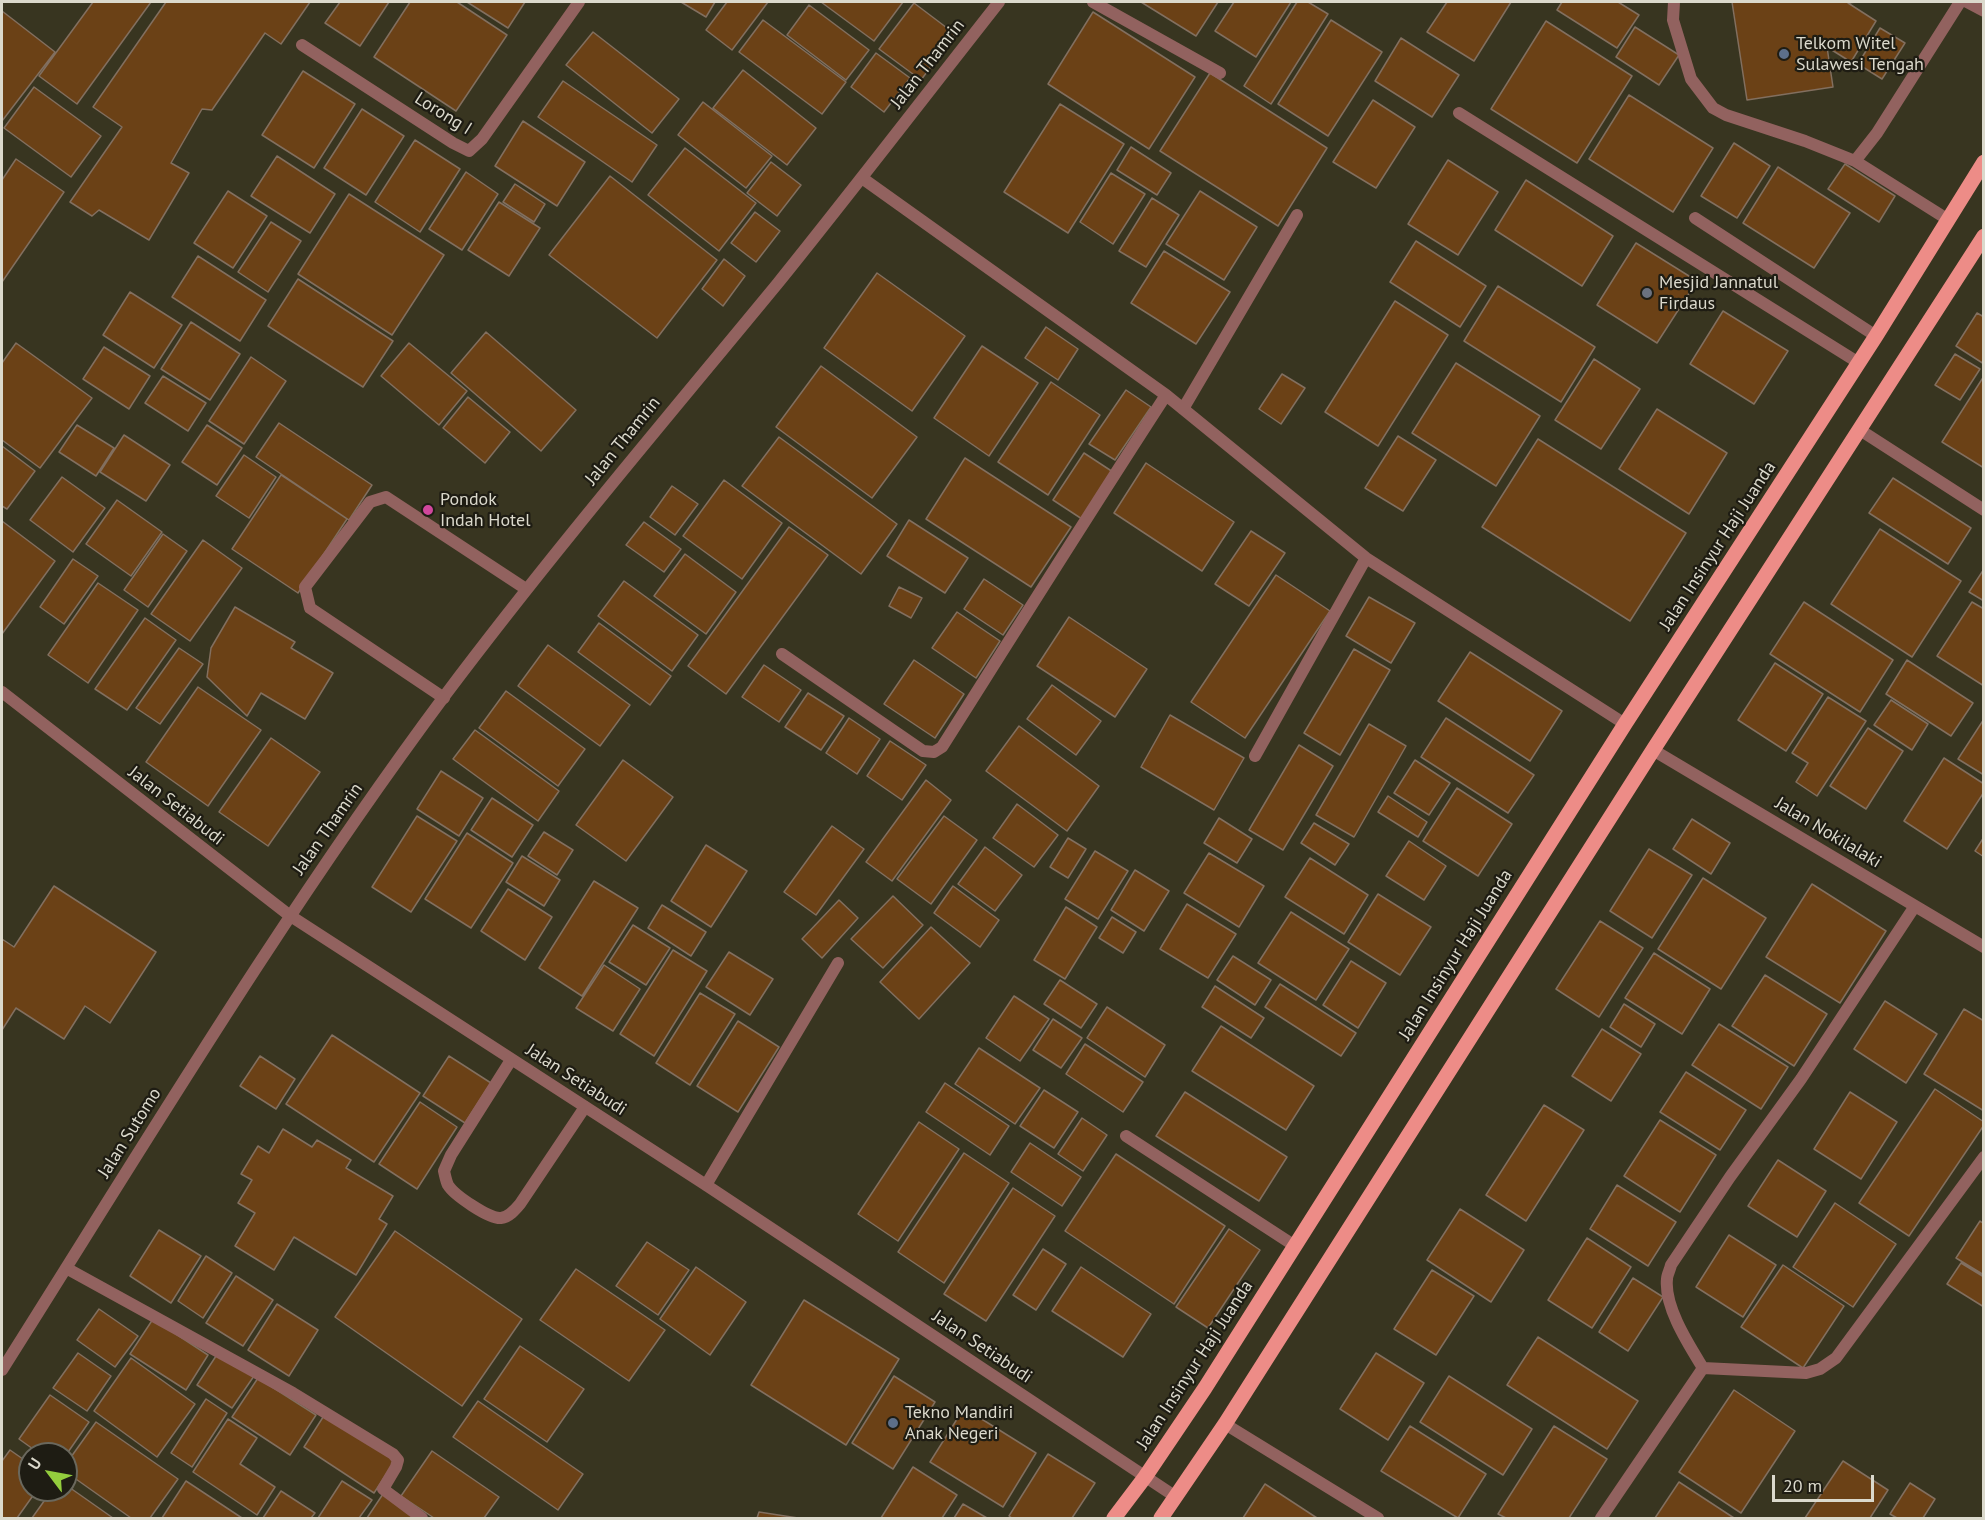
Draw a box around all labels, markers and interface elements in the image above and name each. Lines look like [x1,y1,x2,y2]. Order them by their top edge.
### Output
street label: Jalan Thamrin [886,15,970,113]
place label: Telkom Witel Sulawesi Tengah [1796,33,1924,76]
marker: Telkom Witel Sulawesi Tengah [1777,47,1791,61]
street label: Lorong I [410,88,476,140]
place label: Mesjid Jannatul Firdaus [1659,272,1778,314]
marker: Mesjid Jannatul Firdaus [1640,286,1654,300]
street label: Jalan Thamrin [581,393,665,489]
street label: Jalan Insinyur Haji Juanda [1655,457,1781,635]
place label: Pondok Indah Hotel [440,489,530,532]
marker: Pondok Indah Hotel [421,503,435,517]
street label: Jalan Setiabudi [124,762,228,850]
street label: Jalan Thamrin [288,779,368,879]
street label: Jalan Nokilalaki [1771,793,1885,873]
street label: Jalan Insinyur Haji Juanda [1395,866,1517,1044]
street label: Jalan Setiabudi [522,1039,630,1121]
street label: Jalan Sutomo [94,1084,166,1182]
street label: Jalan Insinyur Haji Juanda [1132,1276,1258,1454]
street label: Jalan Setiabudi [928,1306,1036,1388]
place label: Tekno Mandiri Anak Negeri [905,1402,1013,1444]
marker: Tekno Mandiri Anak Negeri [886,1416,900,1430]
north arrow [18,1442,78,1502]
text: U [23,1454,46,1473]
scale bar [1775,1463,1877,1501]
text: 20 m [1783,1474,1822,1497]

